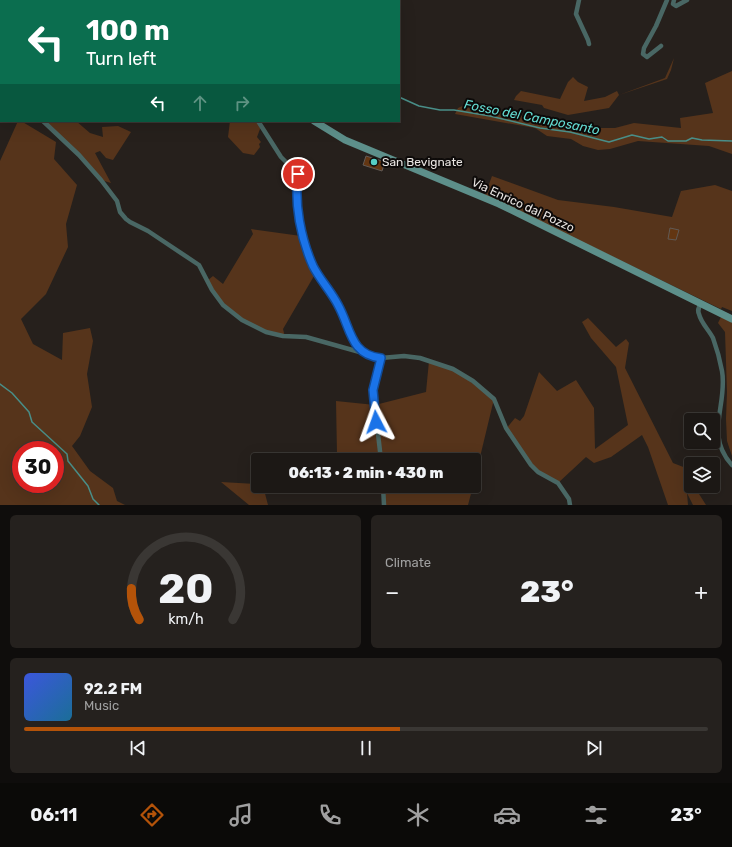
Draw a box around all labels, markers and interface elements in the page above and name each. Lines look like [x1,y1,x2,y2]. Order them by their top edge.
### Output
text: 100 m [86,14,170,47]
icon: left [20,16,72,68]
text: Turn left [86,48,156,70]
icon: left [147,92,169,114]
icon: ahead [189,92,211,114]
icon: right [231,92,253,114]
water label: Fosso del Camposanto [463,96,601,138]
place label: San Bevignate [382,155,463,169]
pin [281,157,315,191]
marker: San Bevignate [369,157,379,167]
icon: arrive [287,163,309,185]
street label: Via Enrico dal Pozzo [469,175,577,235]
position arrow [355,401,397,443]
map controls [684,413,720,493]
button: search [684,413,720,449]
speed limit sign: 30 [12,441,64,493]
button: layers [684,457,720,493]
text: 06:13 · 2 min · 430 m [289,464,444,482]
text: Climate [385,555,431,570]
text: 20 [158,563,213,612]
text: 23° [520,574,574,610]
text: − [385,579,399,606]
text: + [694,579,708,606]
text: km/h [168,610,203,627]
text: 92.2 FM [84,680,142,698]
text: Music [84,698,119,713]
icon: previous [127,737,149,759]
icon: pause [355,737,377,759]
icon: next [583,737,605,759]
icon: directions [138,801,166,829]
icon: music [227,801,255,829]
icon: phone [316,801,344,829]
icon: climate [404,801,432,829]
icon: car [493,801,521,829]
icon: filters [582,801,610,829]
text: 06:11 [30,804,77,826]
text: 23° [671,804,702,826]

